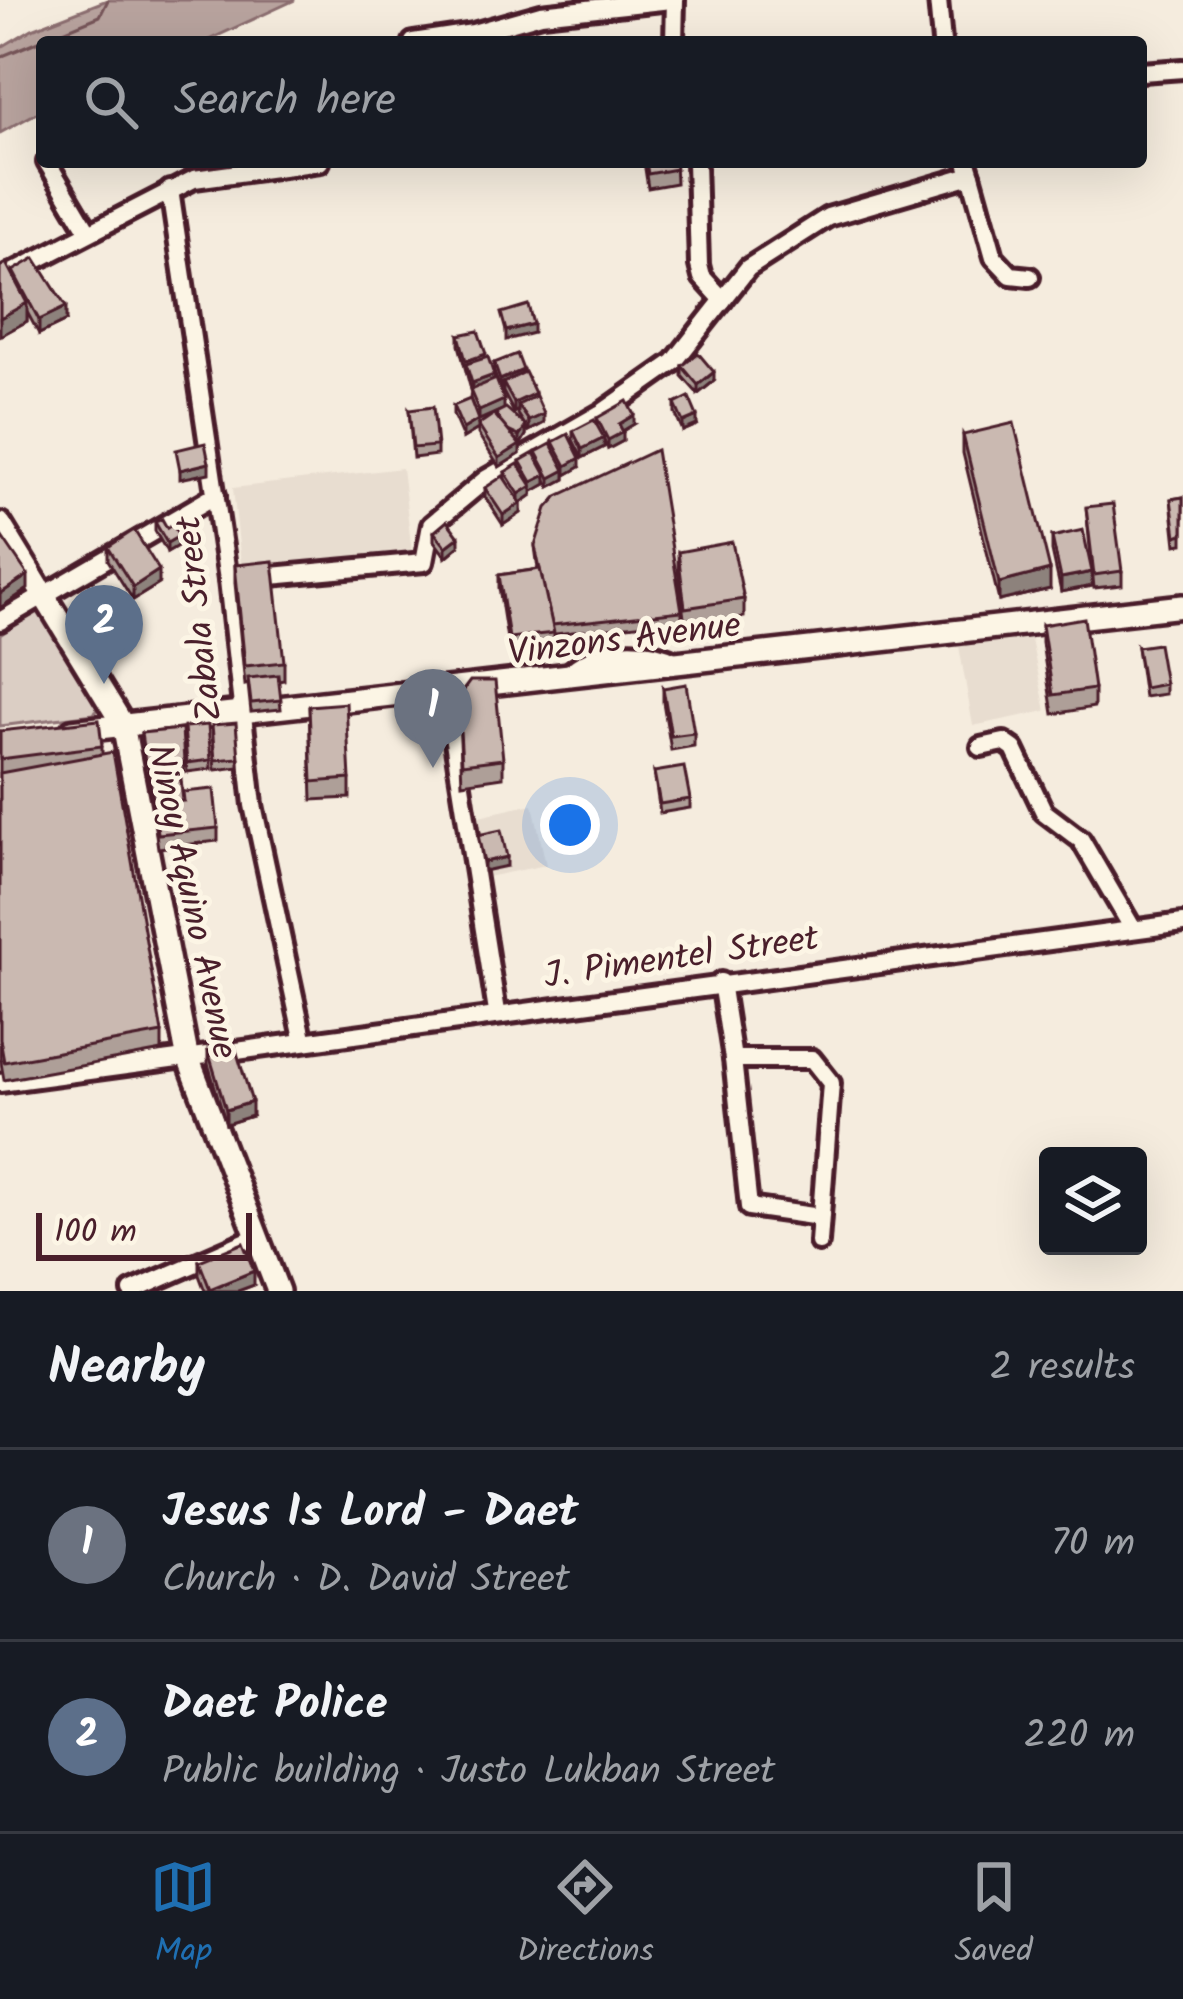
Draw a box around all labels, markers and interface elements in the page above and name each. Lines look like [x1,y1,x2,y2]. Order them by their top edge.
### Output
search box [36,36,1147,168]
text: Search here [174,66,396,138]
icon: search [78,69,144,135]
street label: Zabala Street [161,512,240,724]
pin: 2 [65,585,143,684]
street label: Vinzons Avenue [505,598,744,683]
pin: 1 [394,669,472,768]
street label: Ninoy Aquino Avenue [129,739,252,1064]
your location [540,795,600,855]
street label: J. Pimentel Street [541,911,823,1006]
map controls [1039,1147,1147,1255]
button: layers [1039,1147,1147,1255]
scale bar [36,1207,252,1260]
text: 100 m [54,1207,137,1260]
text: Nearby [48,1329,205,1410]
text: 2 results [990,1338,1135,1400]
text: Jesus Is Lord - Daet [162,1478,579,1550]
text: 1 [81,1514,93,1576]
text: 70 m [1051,1514,1135,1576]
text: Church · D. David Street [162,1550,570,1612]
text: Daet Police [162,1670,387,1742]
text: 2 [76,1706,98,1768]
text: 220 m [1023,1706,1135,1768]
text: Public building · Justo Lukban Street [162,1742,775,1804]
tab: Map [150,1854,216,1979]
tab: Directions [517,1854,654,1979]
tab: Saved [954,1854,1033,1979]

